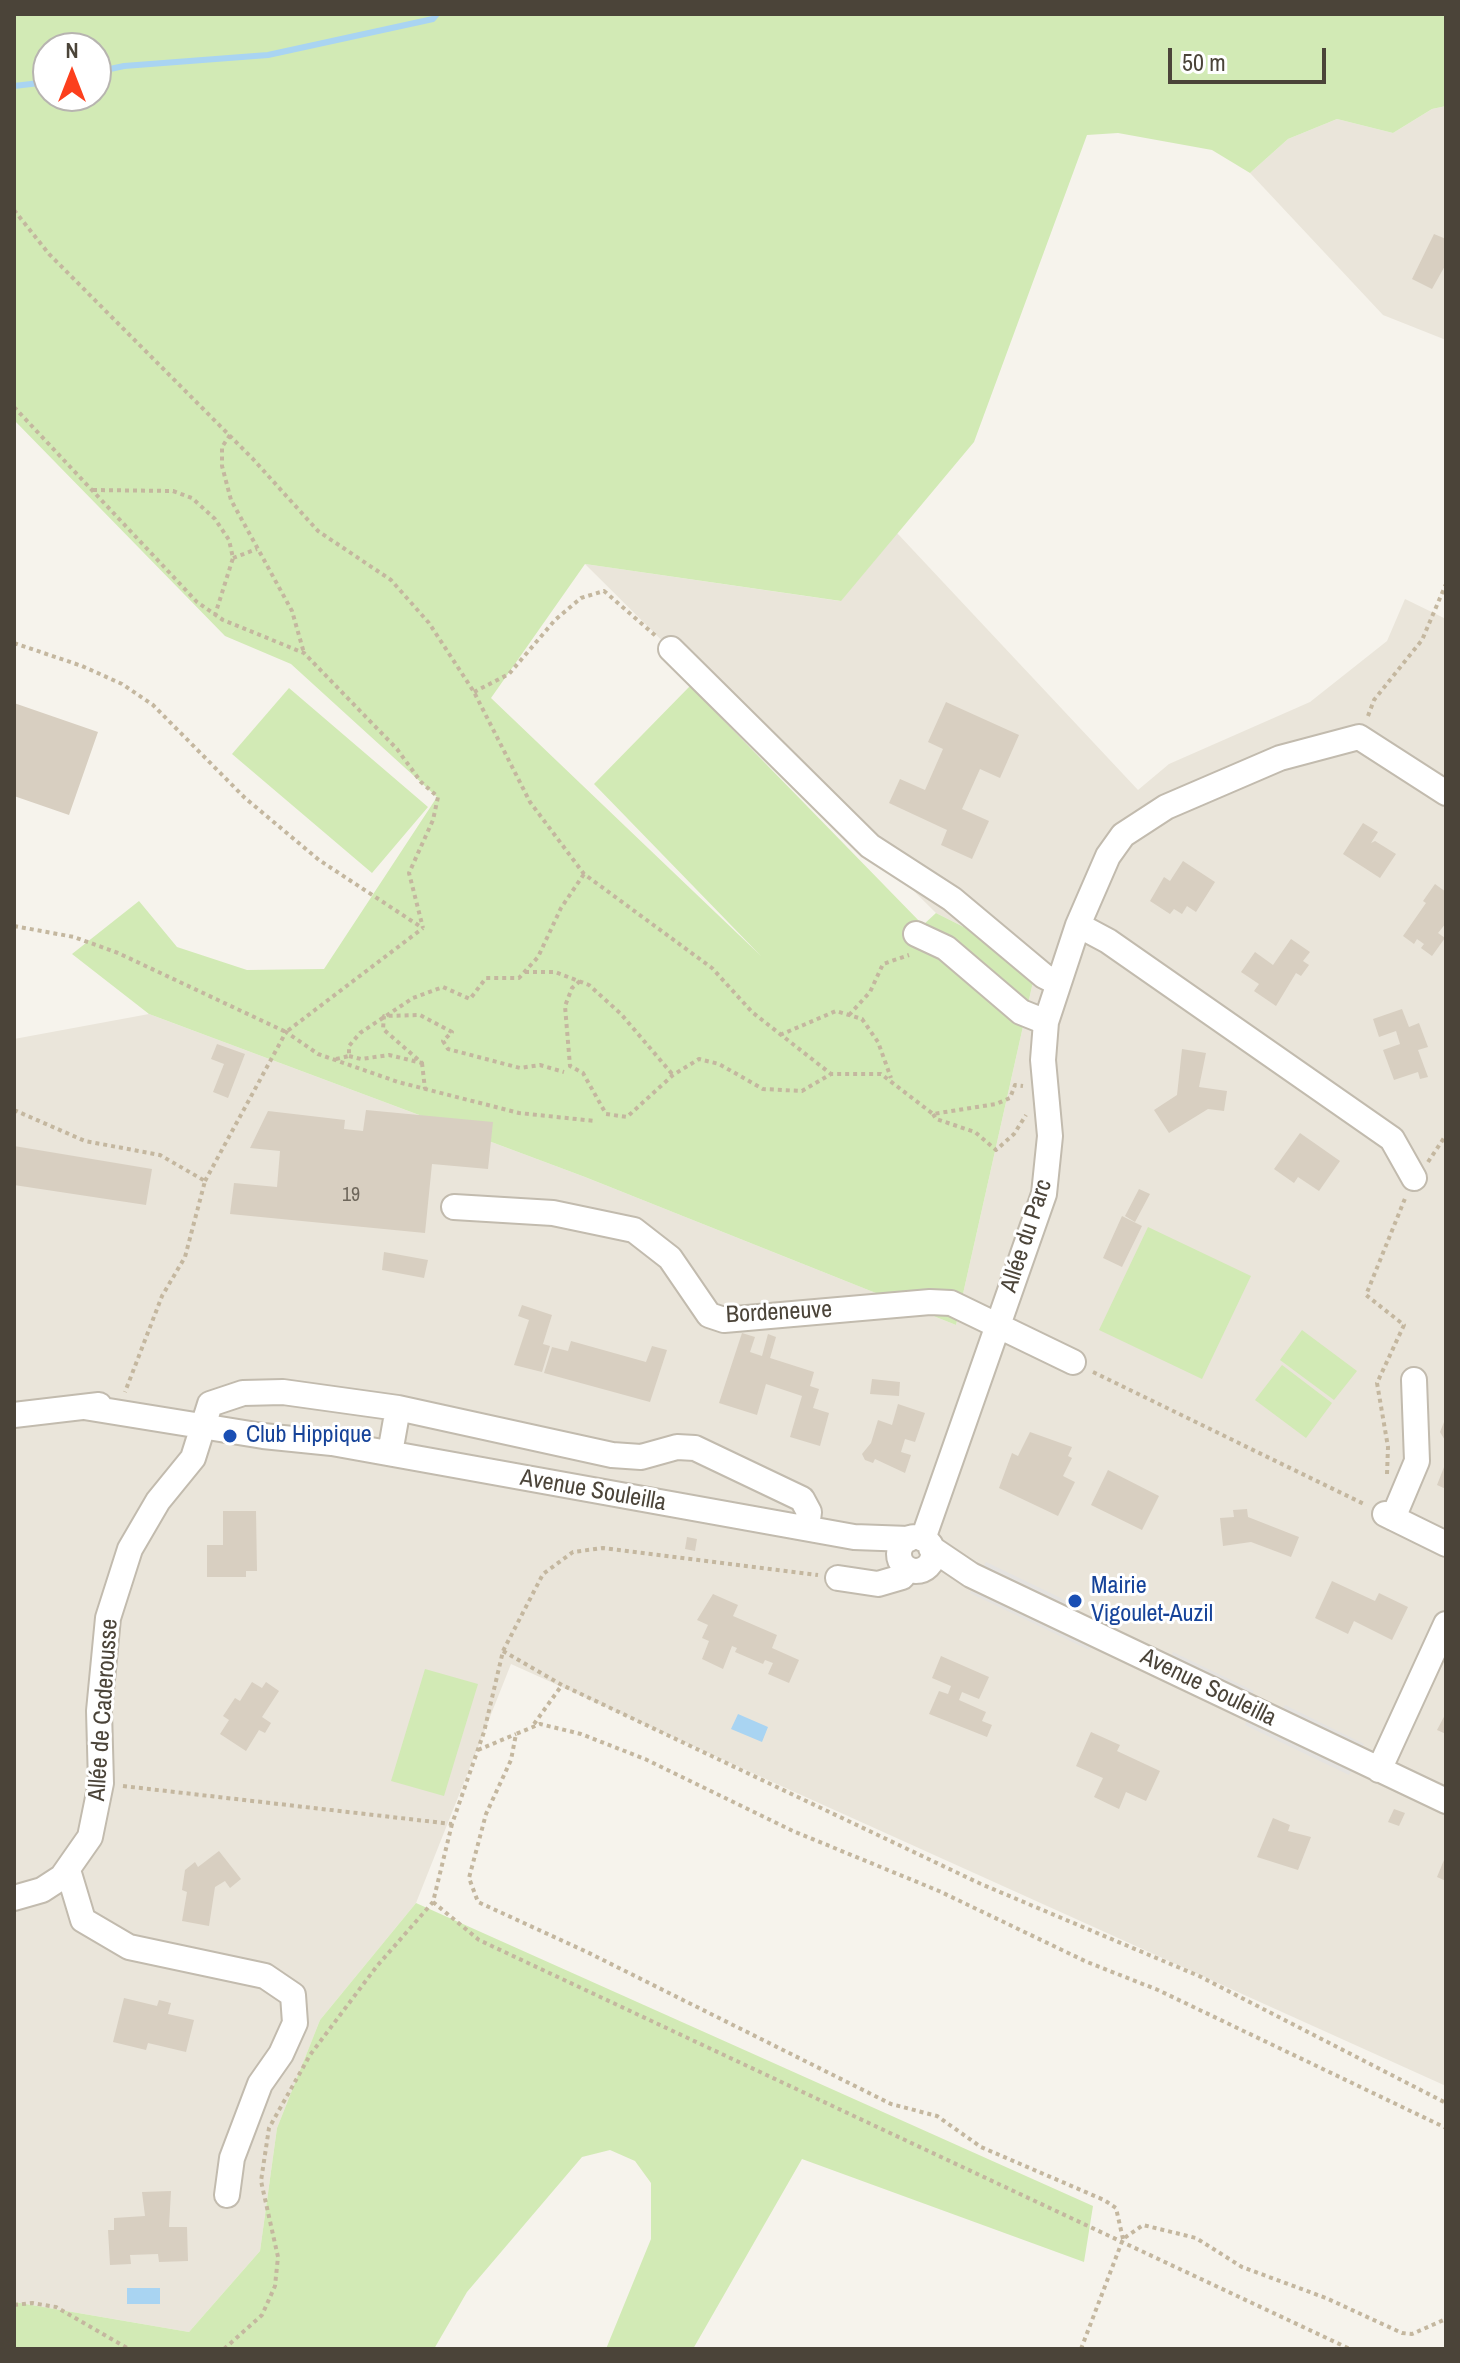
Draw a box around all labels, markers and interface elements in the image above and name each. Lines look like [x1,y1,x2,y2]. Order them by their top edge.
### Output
north arrow [32,32,112,112]
scale bar [1172,32,1330,82]
text: N [65,35,79,65]
text: 50 m [1182,46,1226,78]
street label: Allée du Parc [995,1176,1059,1296]
house number: 19 [342,1184,360,1208]
street label: Bordeneuve [725,1296,833,1330]
place label: Club Hippique [246,1422,372,1450]
marker: Club Hippique [221,1427,239,1445]
street label: Avenue Souleilla [518,1464,668,1518]
place label: Mairie Vigoulet-Auzil [1091,1573,1213,1629]
marker: Mairie Vigoulet-Auzil [1066,1592,1084,1610]
street label: Allée de Caderousse [83,1618,125,1802]
street label: Avenue Souleilla [1135,1643,1281,1733]

